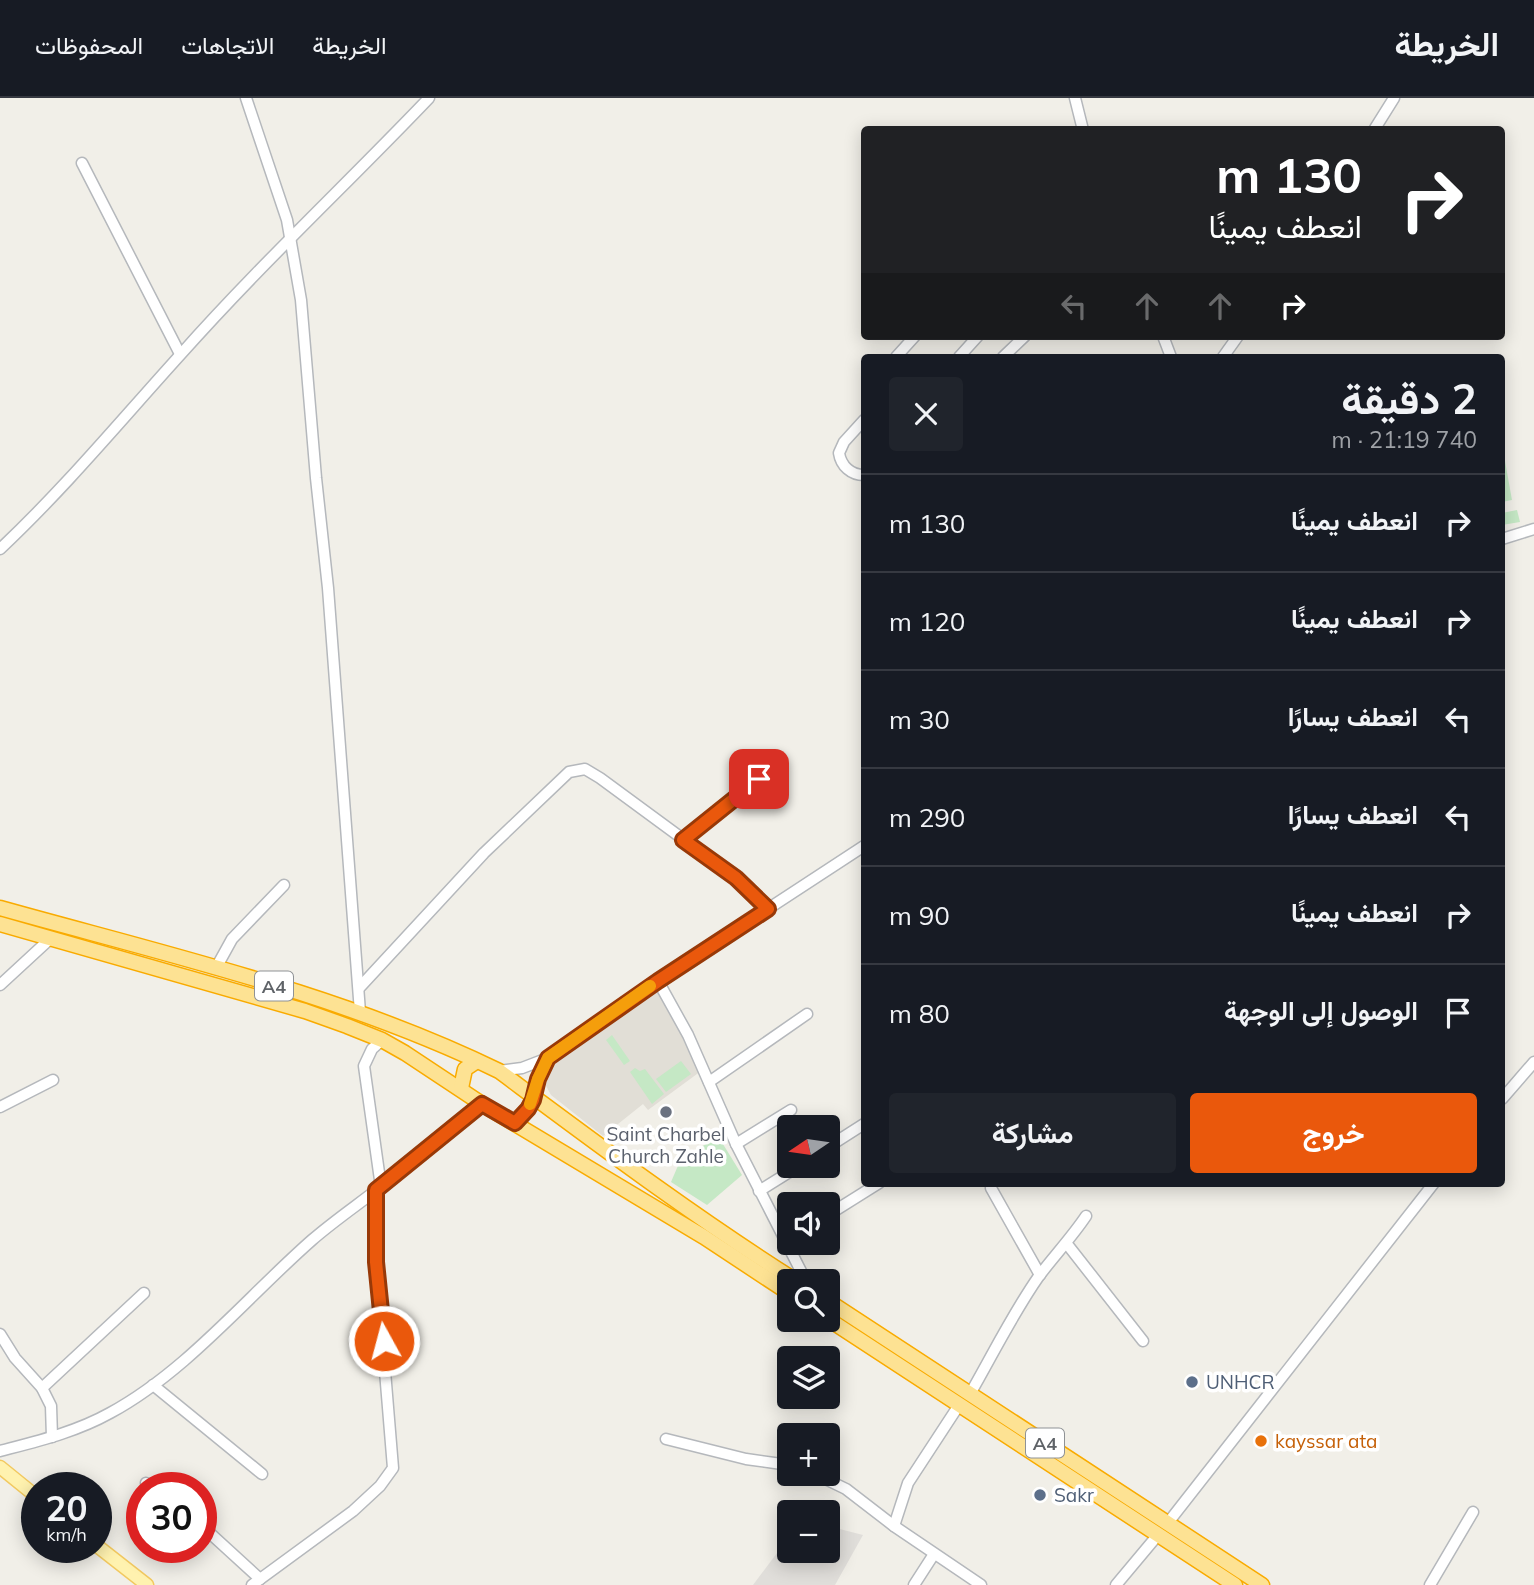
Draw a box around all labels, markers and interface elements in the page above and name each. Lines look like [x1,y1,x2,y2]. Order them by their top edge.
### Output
text: الخريطة [1395,23,1499,64]
text: المحفوظات [35,30,143,60]
text: الاتجاهات [181,30,274,60]
text: الخريطة [312,30,387,60]
text: 130 m [1216,144,1362,205]
icon: right [1386,154,1477,245]
text: انعطف يمينًا [1208,206,1362,246]
icon: left [1055,287,1093,325]
icon: ahead [1128,287,1166,325]
icon: ahead [1201,287,1239,325]
icon: right [1274,287,1312,325]
text: 2 دقيقة [1341,372,1477,425]
button: close [889,377,963,451]
text: 740 m · 21:19 [1332,425,1477,454]
text: انعطف يمينًا [1291,504,1418,537]
icon: right [1439,504,1477,542]
text: 130 m [889,507,965,540]
text: انعطف يمينًا [1291,602,1418,635]
icon: right [1439,602,1477,640]
text: 120 m [889,605,965,638]
text: انعطف يسارًا [1288,700,1418,733]
icon: left [1439,700,1477,738]
text: 30 m [889,703,950,736]
pin [729,749,789,809]
icon: arrive [740,760,778,798]
text: انعطف يسارًا [1288,798,1418,831]
icon: left [1439,798,1477,836]
text: 290 m [889,801,965,834]
text: انعطف يمينًا [1291,896,1418,929]
icon: right [1439,896,1477,934]
text: 90 m [889,899,950,932]
road number: A4 [255,972,293,1001]
text: الوصول إلى الوجهة [1224,994,1418,1027]
icon: arrive [1439,994,1477,1032]
text: 80 m [889,997,950,1030]
button: مشاركة [889,1093,1176,1173]
button: خروج [1190,1093,1477,1173]
marker: Saint Charbel Church Zahle [658,1104,674,1120]
north arrow [777,1115,840,1178]
map controls [777,1115,840,1563]
place label: Saint Charbel Church Zahle [606,1122,726,1168]
button: sound [777,1192,840,1255]
button: search [777,1269,840,1332]
position arrow [347,1304,421,1378]
button: layers [777,1346,840,1409]
place label: UNHCR [1206,1370,1275,1394]
marker: UNHCR [1184,1374,1200,1390]
button: + [777,1423,840,1486]
road number: A4 [1026,1428,1064,1458]
place label: kayssar ata [1275,1429,1377,1453]
marker: kayssar ata [1253,1433,1269,1449]
speed limit sign: 30 [126,1472,217,1563]
place label: Sakr [1054,1483,1094,1507]
text: 20 [45,1486,88,1530]
marker: Sakr [1032,1487,1048,1503]
button: − [777,1500,840,1563]
text: km/h [46,1523,87,1546]

